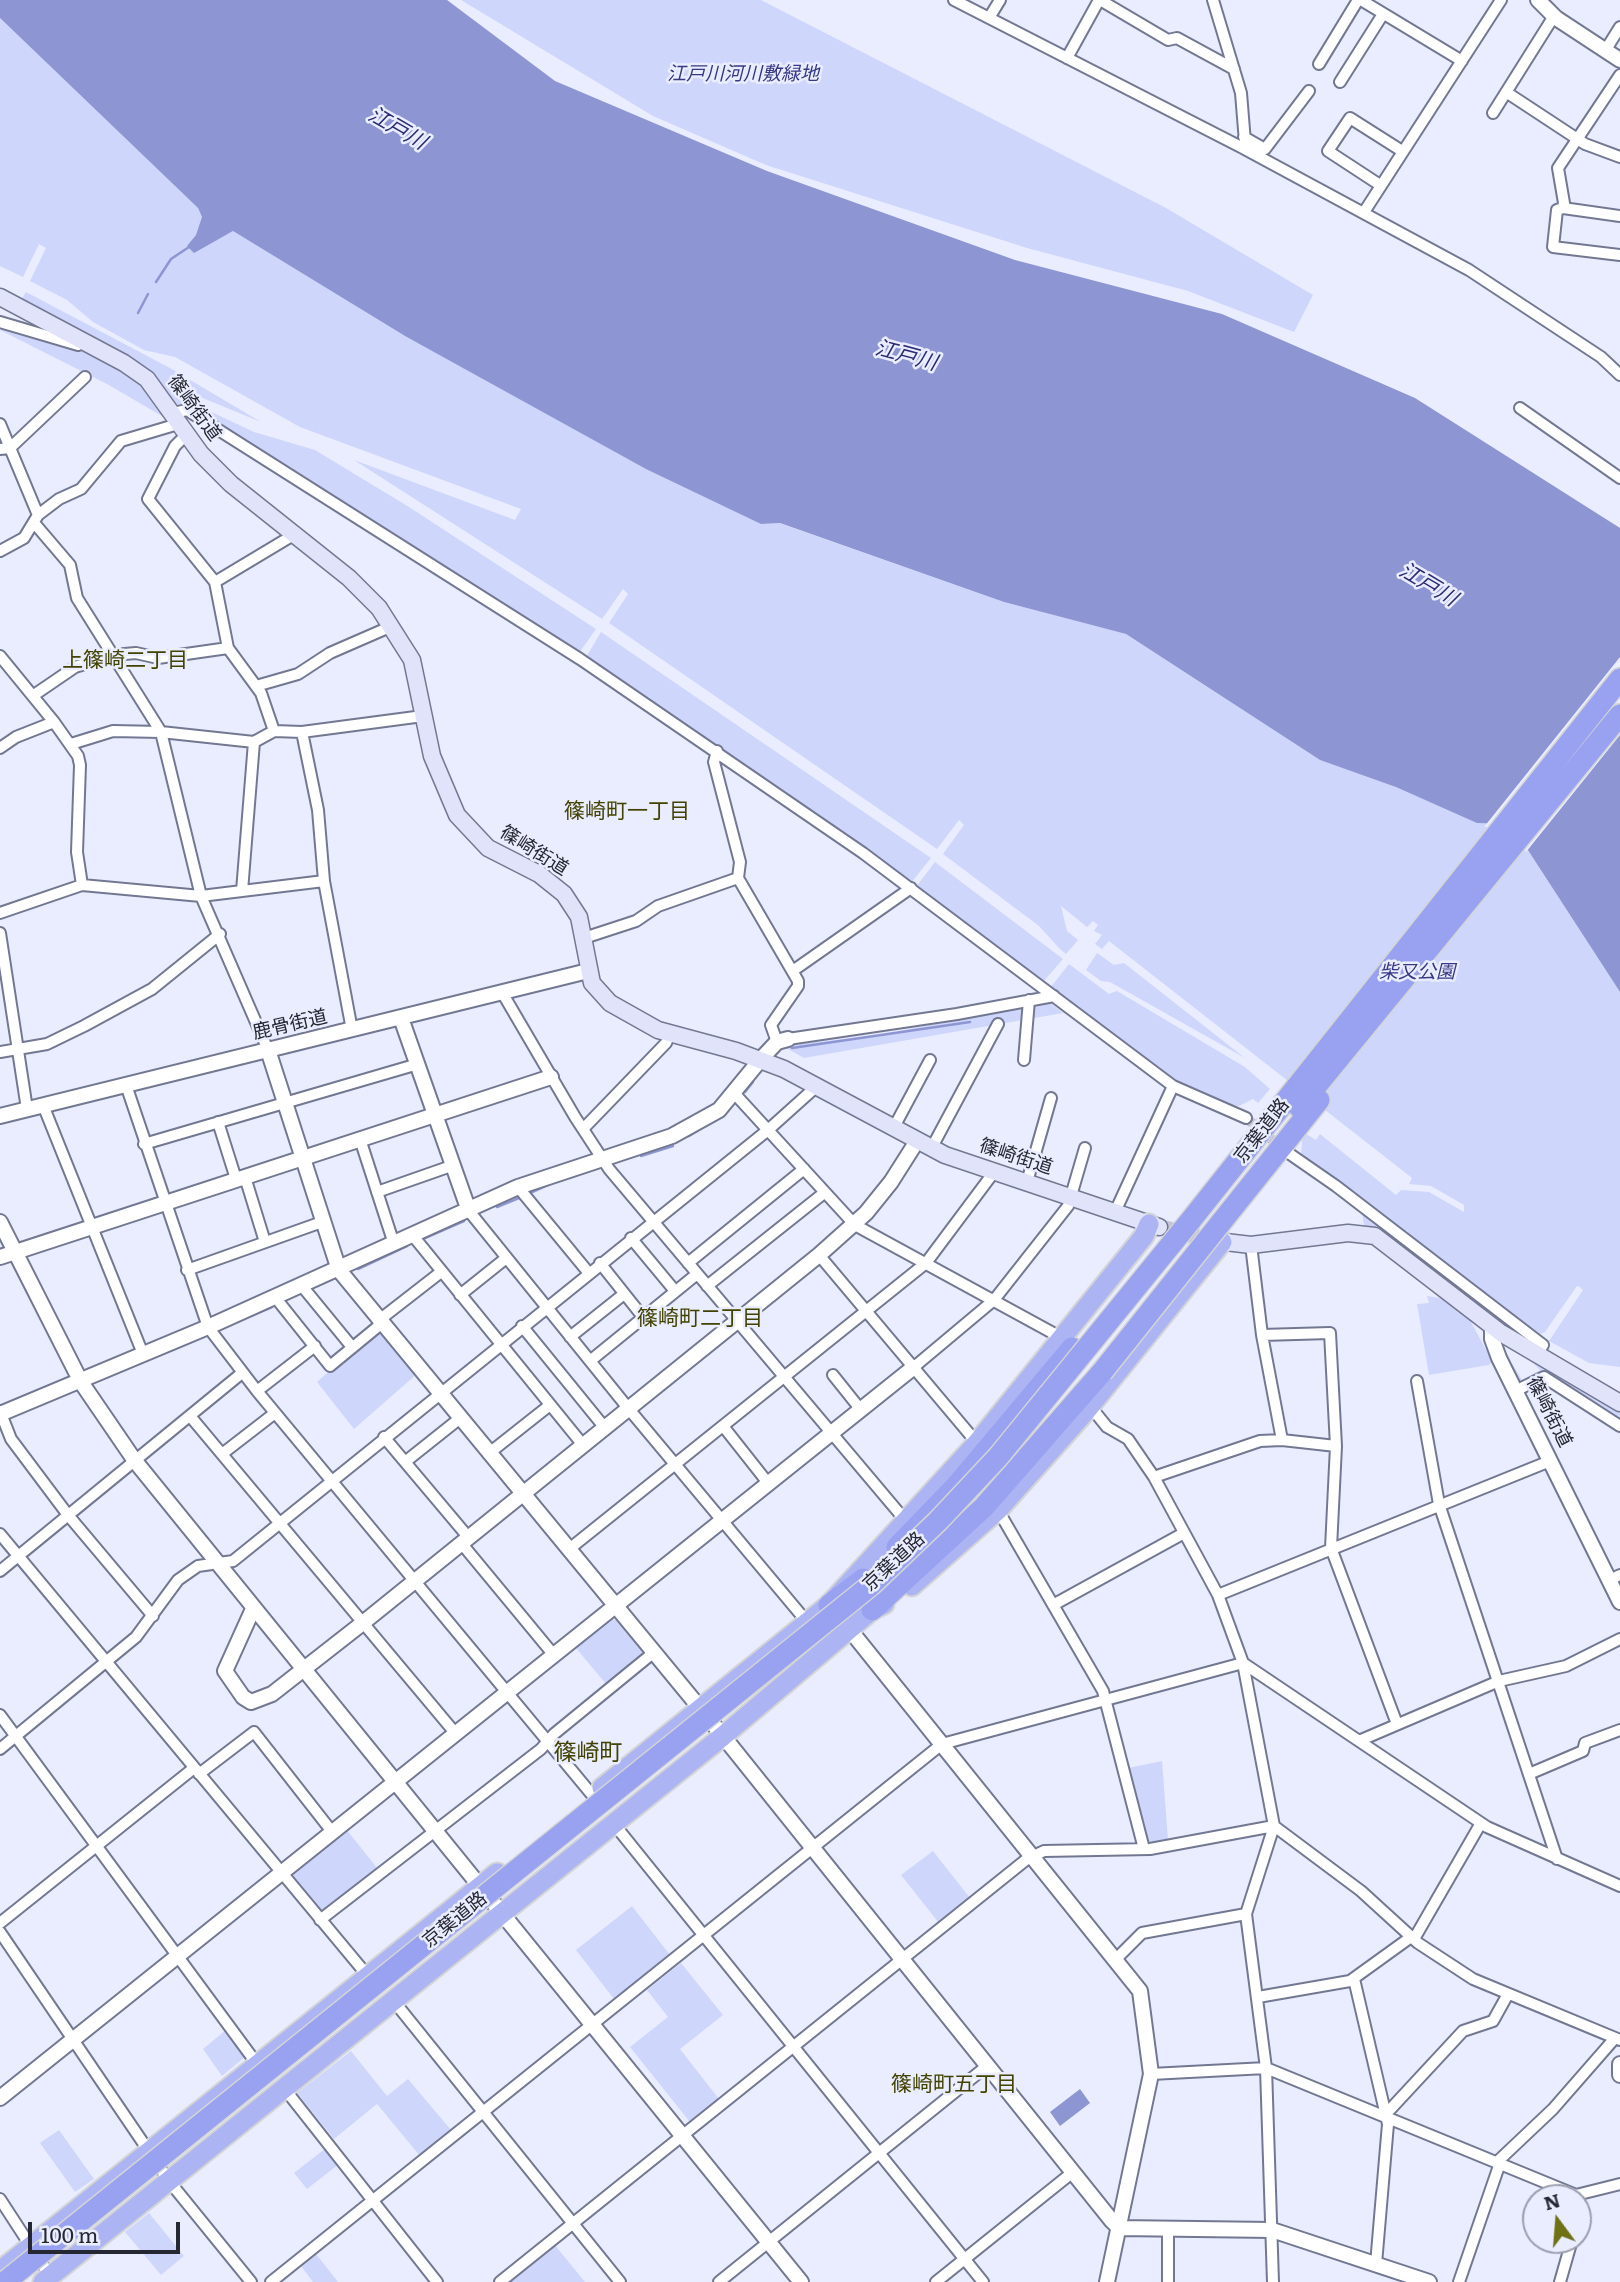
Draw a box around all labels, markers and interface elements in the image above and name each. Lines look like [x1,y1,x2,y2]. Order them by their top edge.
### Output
park label: 江戸川河川敷緑地 [667,63,819,85]
water label: 江戸川 [363,102,431,156]
water label: 江戸川 [872,336,940,376]
street label: 篠崎街道 [162,371,226,445]
water label: 江戸川 [1395,558,1461,612]
district label: 上篠崎二丁目 [62,648,188,674]
district label: 篠崎町一丁目 [564,799,690,825]
street label: 篠崎街道 [496,821,572,881]
park label: 柴又公園 [1379,961,1455,983]
street label: 鹿骨街道 [250,1005,330,1045]
street label: 京葉道路 [1230,1094,1294,1168]
street label: 篠崎街道 [976,1134,1056,1180]
district label: 篠崎町二丁目 [637,1306,763,1332]
street label: 篠崎街道 [1522,1373,1576,1451]
street label: 京葉道路 [858,1528,930,1596]
district label: 篠崎町 [554,1739,622,1767]
street label: 京葉道路 [418,1887,492,1953]
district label: 篠崎町五丁目 [891,2072,1017,2098]
north arrow [1522,2184,1592,2254]
text: N [1540,2185,1563,2216]
scale bar [32,2208,184,2252]
text: 100 m [41,2218,98,2249]

